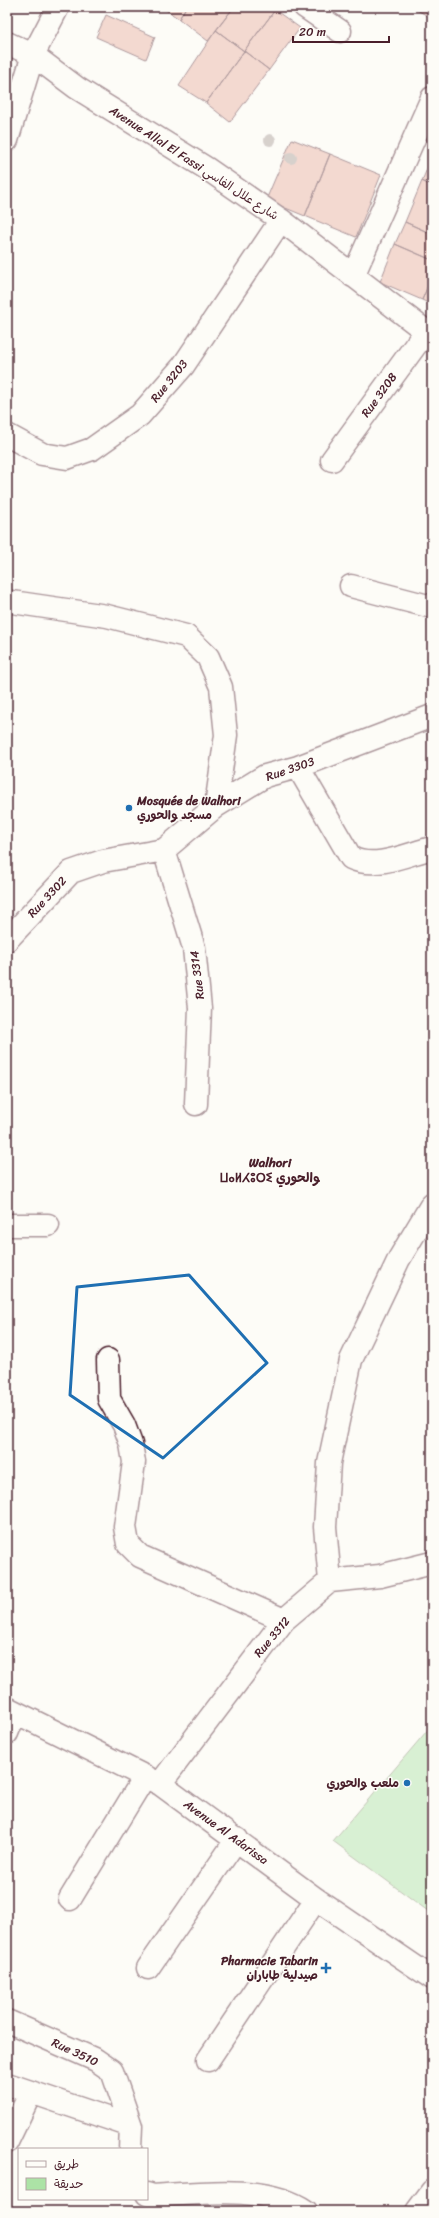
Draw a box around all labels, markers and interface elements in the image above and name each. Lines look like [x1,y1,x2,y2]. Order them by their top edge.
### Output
scale bar [293,18,389,44]
text: 20 m [299,21,326,43]
street label: Avenue Allal El Fassi شارع علال الفاسي [104,99,283,226]
street label: Rue 3203 [144,354,194,408]
street label: Rue 3208 [355,368,403,422]
street label: Rue 3303 [263,750,318,788]
place label: Mosquée de Walhori مسجد والحوري [136,790,241,826]
marker: Mosquée de Walhori مسجد والحوري [124,803,134,813]
street label: Rue 3302 [22,871,72,923]
street label: Rue 3314 [183,949,211,1001]
district label: Walhori ⵡⴰⵍⵃⵓⵔⵉ والحوري [219,1151,321,1189]
street label: Rue 3312 [248,1611,296,1663]
place label: ملعب والحوري [326,1772,399,1794]
marker: ملعب والحوري [402,1778,412,1788]
street label: Avenue Al Adarissa [178,1793,273,1870]
place label: Pharmacie Tabarin صيدلية طاباران [221,1950,319,1986]
marker: Pharmacie Tabarin صيدلية طاباران [321,1963,331,1973]
street label: Rue 3510 [48,2032,103,2073]
legend [18,2148,148,2200]
text: طريق [54,2153,79,2175]
text: حديقة [54,2173,83,2195]

